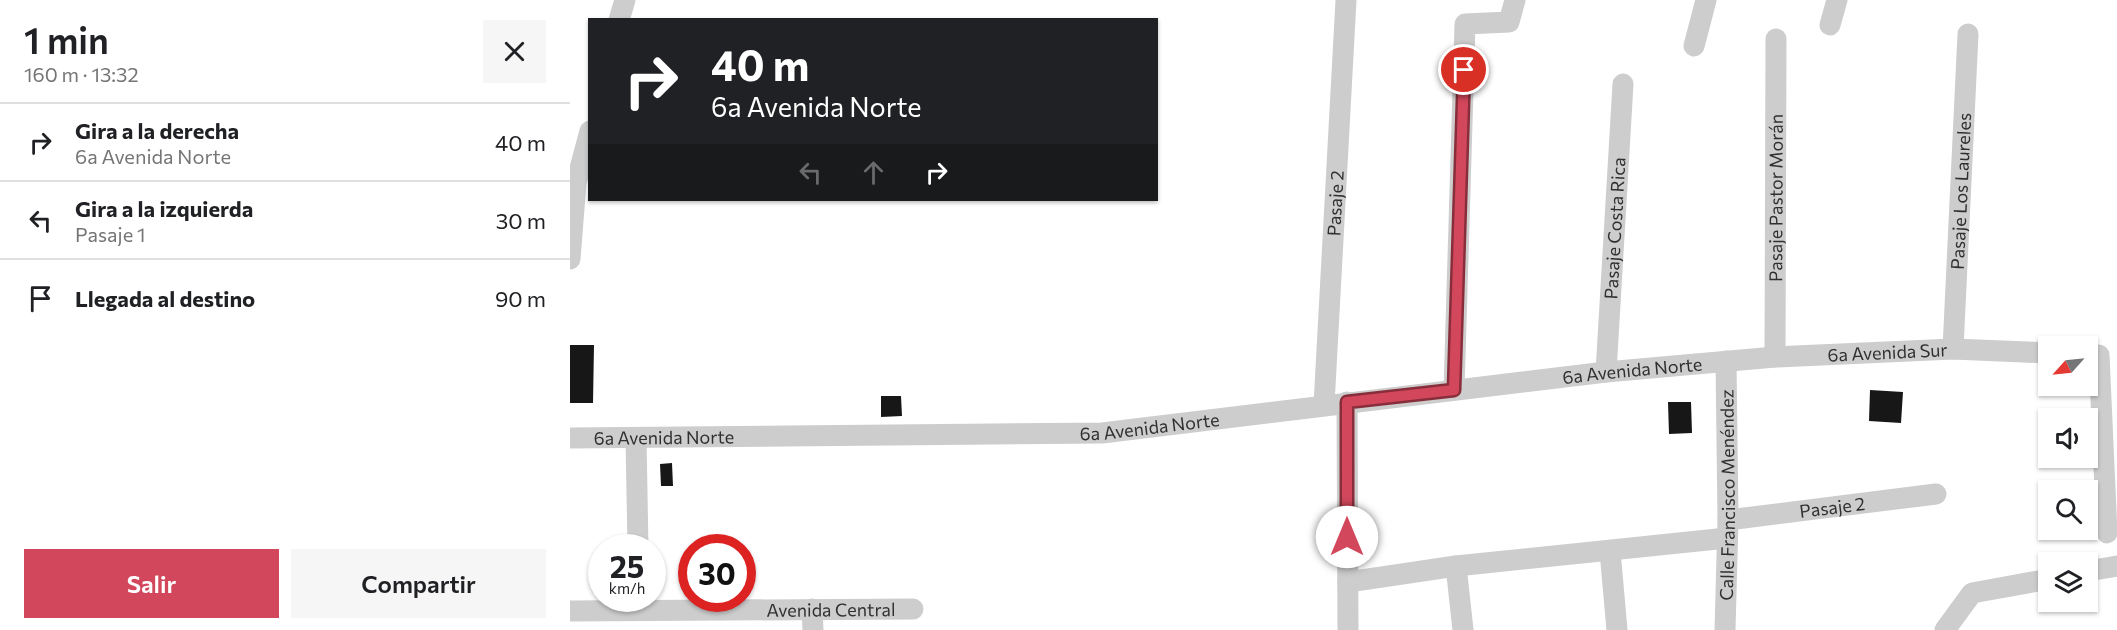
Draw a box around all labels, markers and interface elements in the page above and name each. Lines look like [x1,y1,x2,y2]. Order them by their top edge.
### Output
text: 1 min [24,17,109,61]
button: close [483,20,546,83]
text: 40 m [711,38,809,90]
icon: right [612,42,690,120]
pin [1438,44,1489,95]
icon: arrive [1447,53,1480,86]
text: 160 m · 13:32 [24,62,139,86]
text: 6a Avenida Norte [711,90,922,123]
street label: Pasaje Los Laureles [1946,112,1975,270]
street label: Pasaje Pastor Morán [1764,114,1787,282]
text: Gira a la derecha [75,117,239,144]
icon: right [24,126,57,159]
text: 40 m [495,129,546,156]
text: 6a Avenida Norte [75,144,231,168]
icon: left [794,156,827,189]
icon: ahead [857,156,890,189]
icon: right [920,156,953,189]
street label: Pasaje Costa Rica [1599,157,1630,300]
street label: Pasaje 2 [1322,170,1348,237]
text: Gira a la izquierda [75,195,253,222]
icon: left [24,204,57,237]
text: 30 m [496,207,546,234]
text: Pasaje 1 [75,222,146,246]
icon: arrive [24,282,57,315]
text: Llegada al destino [75,285,255,312]
text: 90 m [495,285,546,312]
north arrow [2038,336,2098,396]
map controls [2038,336,2098,612]
street label: 6a Avenida Sur [1827,338,1948,366]
street label: 6a Avenida Norte [1561,353,1703,388]
street label: Calle Francisco Menéndez [1715,389,1739,601]
street label: 6a Avenida Norte [1080,408,1221,444]
button: sound [2038,408,2098,468]
street label: 6a Avenida Norte [594,425,734,449]
button: search [2038,480,2098,540]
street label: Pasaje 2 [1798,492,1866,522]
position arrow [1315,505,1379,569]
speed limit sign: 30 [678,534,756,612]
text: 25 [610,547,644,584]
button: Salir [24,549,279,618]
button: Compartir [291,549,546,618]
button: layers [2038,552,2098,612]
text: km/h [609,579,645,597]
street label: Avenida Central [766,598,896,621]

